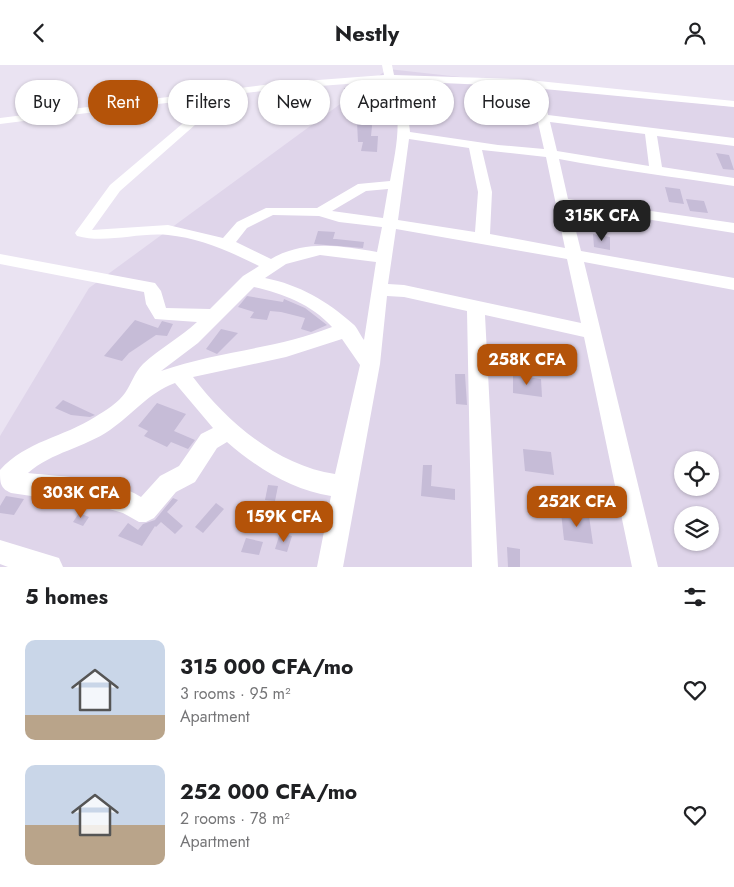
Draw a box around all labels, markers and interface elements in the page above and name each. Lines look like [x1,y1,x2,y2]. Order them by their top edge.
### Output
text: Nestly [335,17,399,49]
icon: back [25,19,53,47]
icon: person [681,19,709,47]
chip: Buy [15,80,78,125]
chip: Rent [88,80,158,125]
chip: Filters [168,80,248,125]
chip: New [258,80,330,125]
chip: Apartment [340,80,454,125]
chip: House [464,80,549,125]
pin: 315K CFA [550,199,654,242]
text: 315K CFA [564,204,640,227]
pin: 258K CFA [475,343,579,386]
text: 258K CFA [488,348,566,371]
map controls [674,451,719,551]
button: locate [674,451,719,496]
pin: 303K CFA [29,477,133,519]
text: 303K CFA [42,481,120,504]
pin: 252K CFA [525,485,629,528]
text: 252K CFA [538,490,616,513]
pin: 159K CFA [232,501,336,543]
text: 159K CFA [246,505,322,528]
button: layers [674,506,719,551]
text: 5 homes [25,582,108,612]
icon: filters [681,583,709,611]
text: 315 000 CFA/mo [180,652,353,682]
icon: home [65,660,125,720]
icon: heart [681,676,709,704]
text: 3 rooms · 95 m² [180,682,291,705]
text: Apartment [180,705,250,728]
text: 252 000 CFA/mo [180,777,357,807]
icon: home [65,785,125,845]
icon: heart [681,801,709,829]
text: 2 rooms · 78 m² [180,807,290,830]
text: Apartment [180,830,250,853]

